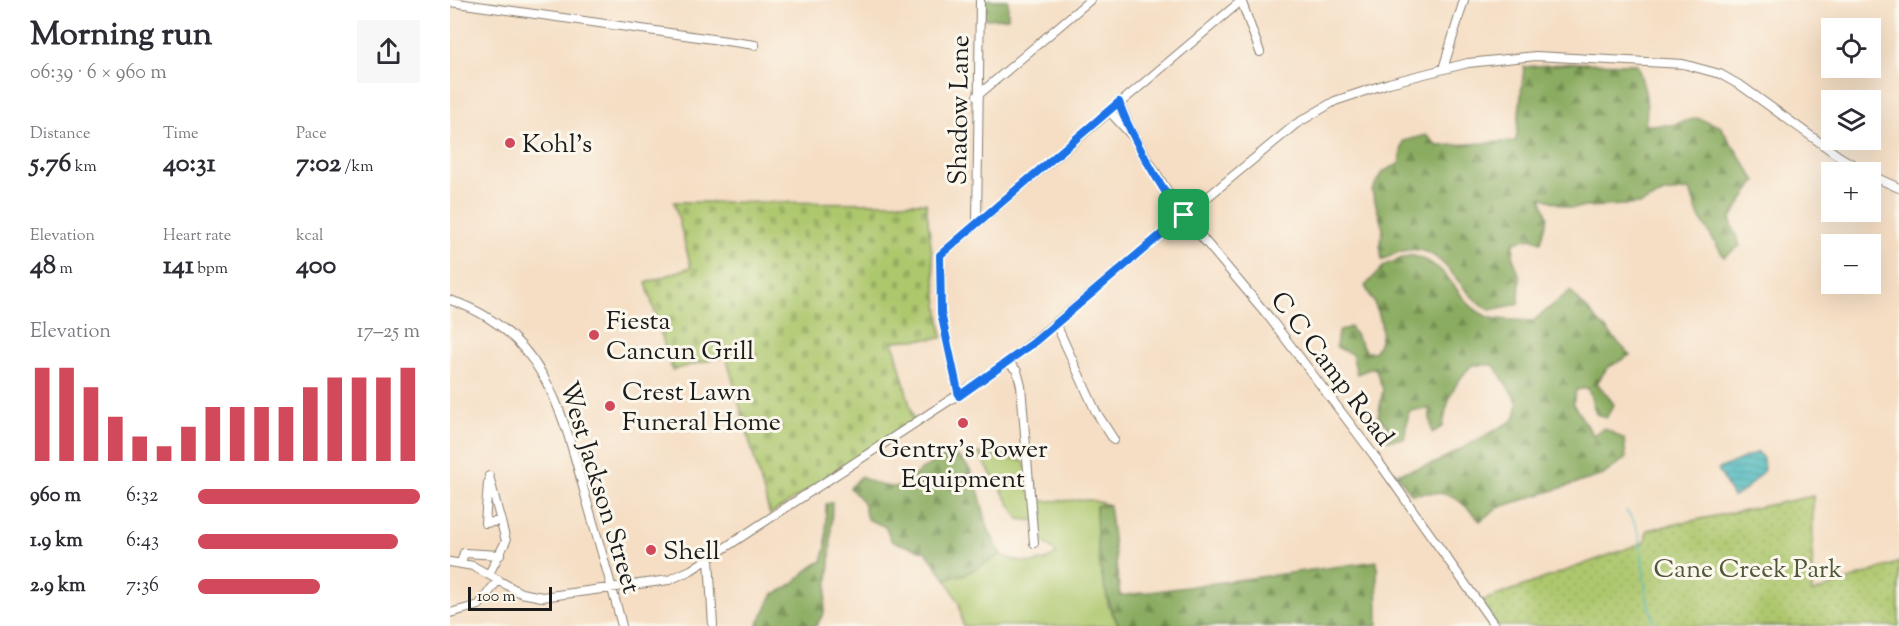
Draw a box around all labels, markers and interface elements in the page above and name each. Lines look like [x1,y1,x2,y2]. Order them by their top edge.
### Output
text: Morning run [30,12,212,60]
map controls [1821,18,1881,294]
button: locate [1821,18,1881,78]
button: share [357,20,420,83]
street label: Shadow Lane [941,35,980,185]
text: 06:39 · 6 × 960 m [30,59,167,88]
button: layers [1821,90,1881,150]
text: Distance [30,123,90,146]
text: Time [163,123,199,146]
text: Pace [296,123,327,146]
place label: Kohl's [522,127,592,164]
marker: Kohl's [503,136,517,150]
text: 5.76 [30,146,71,183]
text: 40:31 [163,146,215,183]
text: 7:02 [296,146,341,183]
text: km [71,156,97,179]
text: /km [341,156,374,179]
button: + [1821,162,1881,222]
pin [1158,189,1209,240]
icon: arrive [1167,198,1200,231]
text: Elevation [30,225,95,248]
text: Heart rate [163,225,231,248]
text: kcal [296,225,324,248]
button: − [1821,234,1881,294]
text: 48 [30,248,56,285]
text: 141 [163,248,194,285]
text: 400 [296,248,336,285]
text: m [56,258,73,281]
text: bpm [194,258,228,281]
street label: C C Camp Road [1260,284,1402,455]
place label: Fiesta Cancun Grill [606,304,754,371]
text: Elevation [30,318,111,347]
text: 17–25 m [357,318,420,347]
marker: Fiesta Cancun Grill [587,328,601,342]
place label: Crest Lawn Funeral Home [622,375,781,442]
street label: West Jackson Street [549,377,649,599]
marker: Crest Lawn Funeral Home [603,399,617,413]
marker: Gentry's Power Equipment [956,416,970,430]
place label: Gentry's Power Equipment [878,432,1048,499]
text: 960 m [30,482,81,511]
text: 6:32 [126,482,158,511]
text: 1.9 km [30,527,83,556]
text: 6:43 [126,527,159,556]
place label: Shell [663,534,720,571]
marker: Shell [644,543,658,557]
park label: Cane Creek Park [1653,552,1843,589]
text: 2.9 km [30,572,85,601]
text: 7:36 [126,572,159,601]
scale bar [468,584,552,612]
text: 100 m [477,586,516,609]

